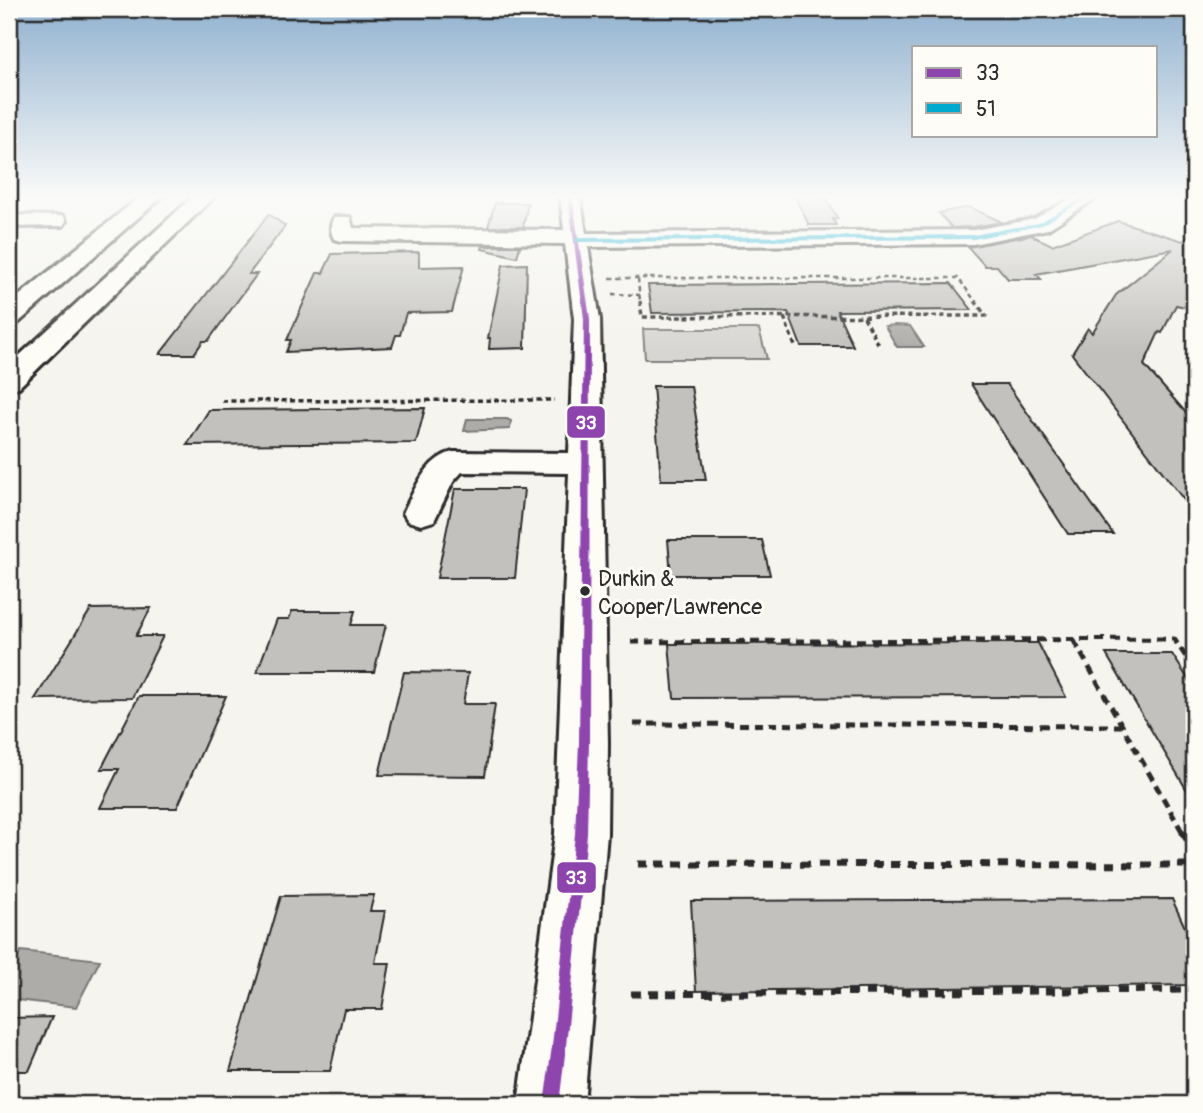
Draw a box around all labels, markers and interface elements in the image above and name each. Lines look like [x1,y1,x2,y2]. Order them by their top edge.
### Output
legend [912,46,1158,136]
text: 33 [976,60,999,87]
text: 51 [976,96,996,123]
line badge: 33 [566,405,606,439]
text: 33 [575,411,597,435]
place label: Durkin & Cooper/Lawrence [598,565,762,621]
marker: Durkin & Cooper/Lawrence [578,584,592,598]
line badge: 33 [556,861,597,894]
text: 33 [565,866,587,890]

